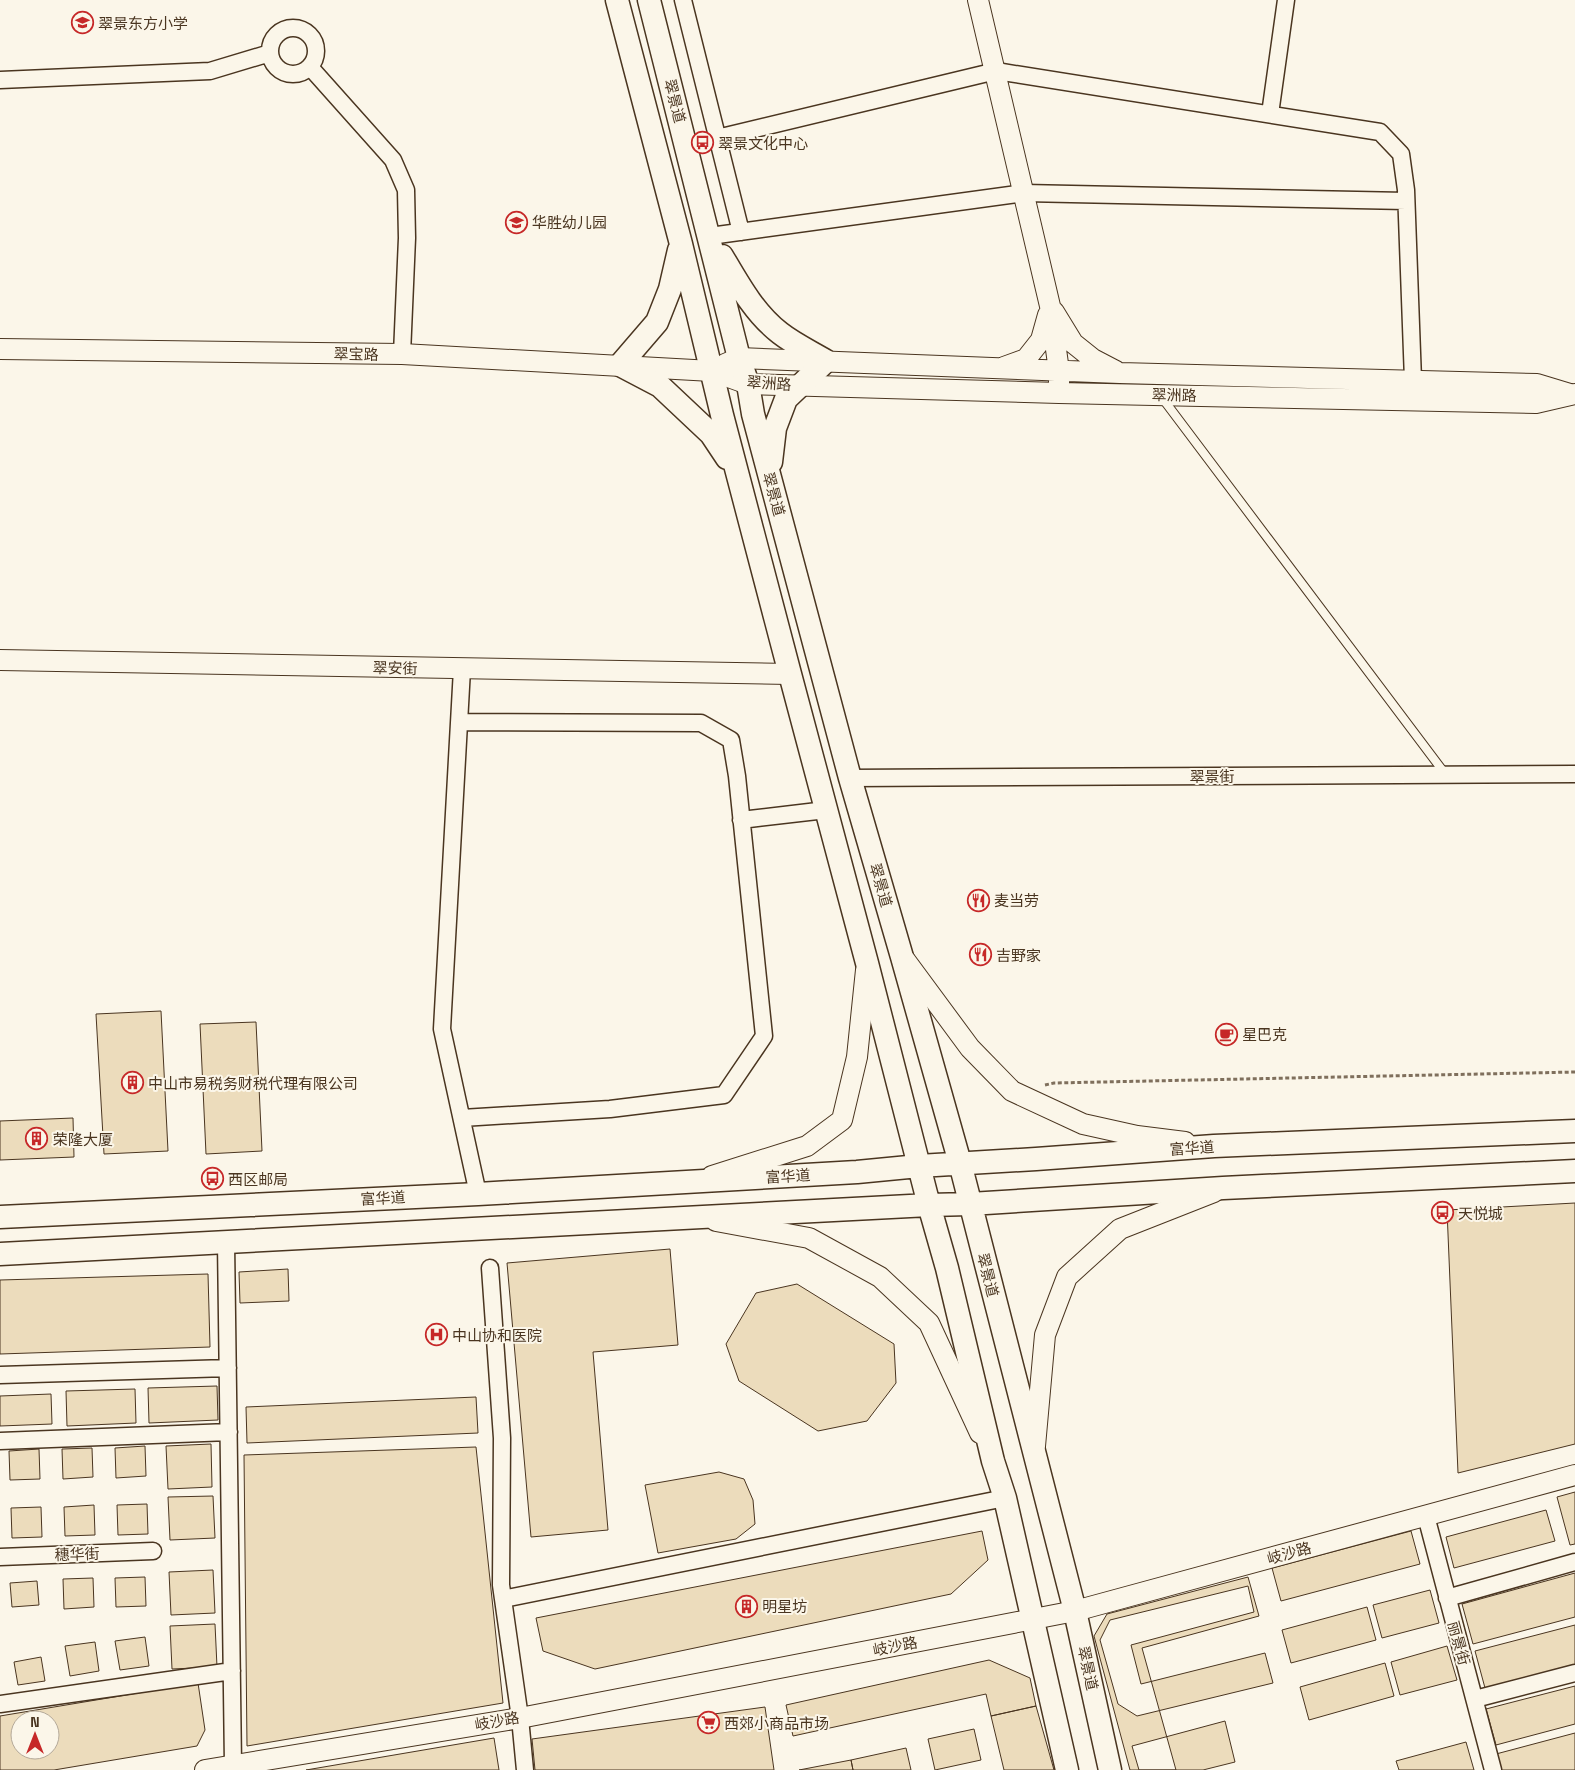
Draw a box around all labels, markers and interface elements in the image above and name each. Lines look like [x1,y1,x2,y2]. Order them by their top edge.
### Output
school or university icon: 翠景东方小学 [70,11,94,35]
place label: 翠景东方小学 [98,14,188,33]
street label: 翠景道 [660,77,690,125]
bus stop icon: 翠景文化中心 [690,131,714,155]
place label: 翠景文化中心 [718,134,808,153]
school or university icon: 华胜幼儿园 [504,210,528,234]
place label: 华胜幼儿园 [532,213,607,232]
street label: 翠宝路 [333,344,379,364]
street label: 翠洲路 [746,372,792,394]
street label: 翠洲路 [1151,385,1197,405]
street label: 翠景道 [759,470,789,518]
street label: 翠安街 [372,658,418,678]
street label: 翠景街 [1189,767,1235,786]
street label: 翠景道 [866,861,896,909]
restaurant icon: 麦当劳 [966,888,990,912]
place label: 麦当劳 [994,891,1039,910]
restaurant icon: 吉野家 [968,943,992,967]
place label: 吉野家 [996,946,1041,965]
cafe icon: 星巴克 [1214,1022,1238,1046]
place label: 星巴克 [1242,1025,1287,1044]
building icon: 中山市易税务财税代理有限公司 [120,1071,144,1095]
place label: 中山市易税务财税代理有限公司 [148,1074,358,1093]
building icon: 荣隆大厦 [25,1127,49,1151]
place label: 荣隆大厦 [53,1130,113,1149]
street label: 富华道 [1169,1137,1215,1159]
street label: 富华道 [765,1165,811,1187]
bus stop icon: 西区邮局 [200,1167,224,1191]
place label: 西区邮局 [228,1170,288,1189]
street label: 富华道 [360,1187,406,1209]
bus stop icon: 天悦城 [1430,1201,1454,1225]
place label: 天悦城 [1458,1204,1503,1223]
street label: 翠景道 [973,1251,1003,1299]
hospital icon: 中山协和医院 [424,1323,448,1347]
place label: 中山协和医院 [452,1326,542,1345]
street label: 岐沙路 [1265,1538,1313,1568]
street label: 穗华街 [54,1544,100,1564]
building icon: 明星坊 [734,1594,758,1618]
place label: 明星坊 [762,1597,807,1616]
street label: 丽景街 [1444,1619,1474,1667]
street label: 岐沙路 [871,1632,919,1660]
street label: 翠景道 [1074,1644,1102,1692]
street label: 岐沙路 [473,1708,521,1734]
north arrow [10,1710,60,1760]
supermarket icon: 西郊小商品市场 [696,1711,720,1735]
text: N [30,1713,40,1731]
place label: 西郊小商品市场 [724,1714,829,1733]

